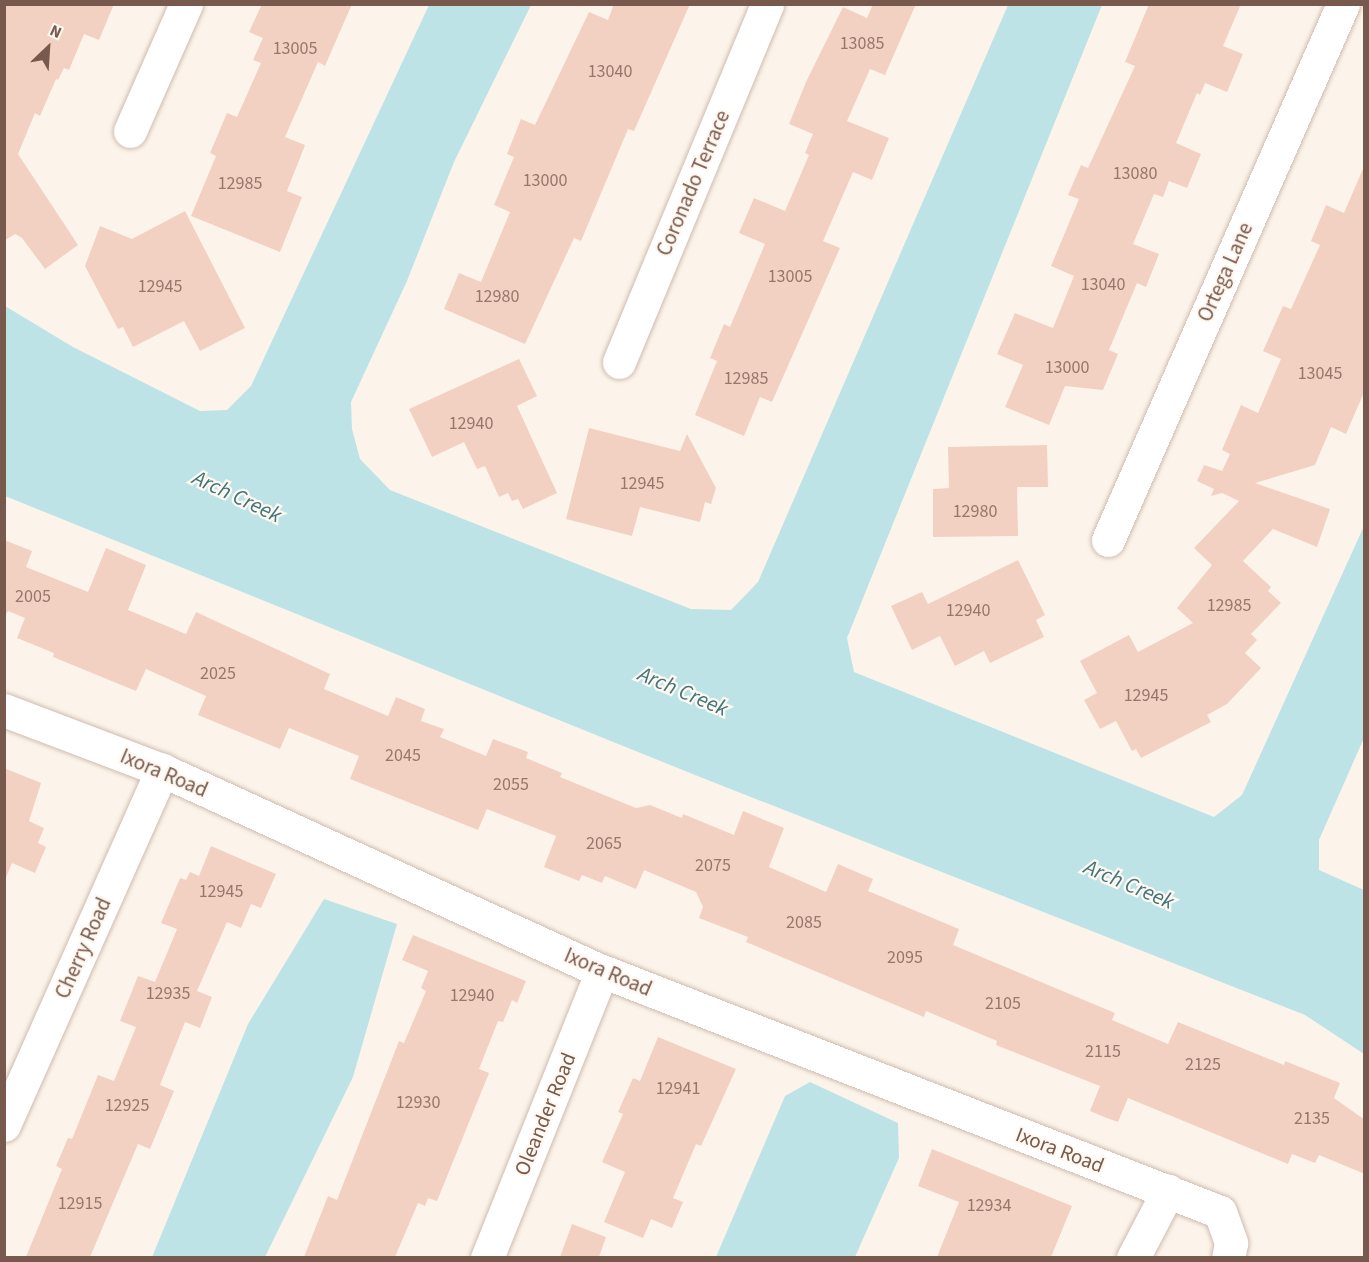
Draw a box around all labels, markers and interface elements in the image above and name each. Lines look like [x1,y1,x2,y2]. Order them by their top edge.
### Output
north arrow [18,18,78,78]
text: N [46,19,65,44]
house number: 13085 [840,33,884,55]
house number: 13005 [273,38,317,60]
house number: 13040 [588,61,632,83]
street label: Coronado Terrace [651,106,735,260]
house number: 13080 [1113,163,1157,185]
house number: 13000 [523,170,567,192]
house number: 12985 [218,173,262,195]
street label: Ortega Lane [1192,218,1258,326]
house number: 13005 [768,266,812,288]
house number: 13040 [1081,274,1125,296]
house number: 12945 [138,276,182,298]
house number: 12980 [475,286,519,308]
house number: 13000 [1045,357,1089,379]
house number: 13045 [1298,363,1342,385]
house number: 12985 [724,368,768,390]
house number: 12940 [449,413,493,435]
water label: Arch Creek [188,465,286,529]
house number: 12945 [620,473,664,495]
house number: 12980 [953,501,997,523]
house number: 2005 [15,586,51,608]
house number: 12985 [1207,595,1251,617]
house number: 12940 [946,600,990,622]
water label: Arch Creek [634,661,732,723]
house number: 2025 [200,663,236,685]
house number: 12945 [1124,685,1168,707]
street label: Ixora Road [116,743,212,803]
house number: 2045 [385,745,421,767]
house number: 2055 [493,774,529,796]
house number: 2065 [586,833,622,855]
water label: Arch Creek [1080,854,1178,916]
house number: 2075 [695,855,731,877]
house number: 12945 [199,881,243,903]
street label: Cherry Road [50,894,116,1002]
house number: 2085 [786,912,822,934]
street label: Ixora Road [560,942,656,1002]
house number: 2095 [887,947,923,969]
house number: 12935 [146,983,190,1005]
house number: 12940 [450,985,494,1007]
house number: 2105 [985,993,1021,1015]
house number: 2115 [1085,1041,1121,1063]
street label: Oleander Road [509,1049,581,1179]
house number: 2125 [1185,1054,1221,1076]
house number: 12941 [656,1078,700,1100]
house number: 12930 [396,1092,440,1114]
house number: 12925 [105,1095,149,1117]
house number: 2135 [1294,1108,1330,1130]
street label: Ixora Road [1012,1122,1108,1178]
house number: 12915 [58,1193,102,1215]
house number: 12934 [967,1195,1011,1217]

